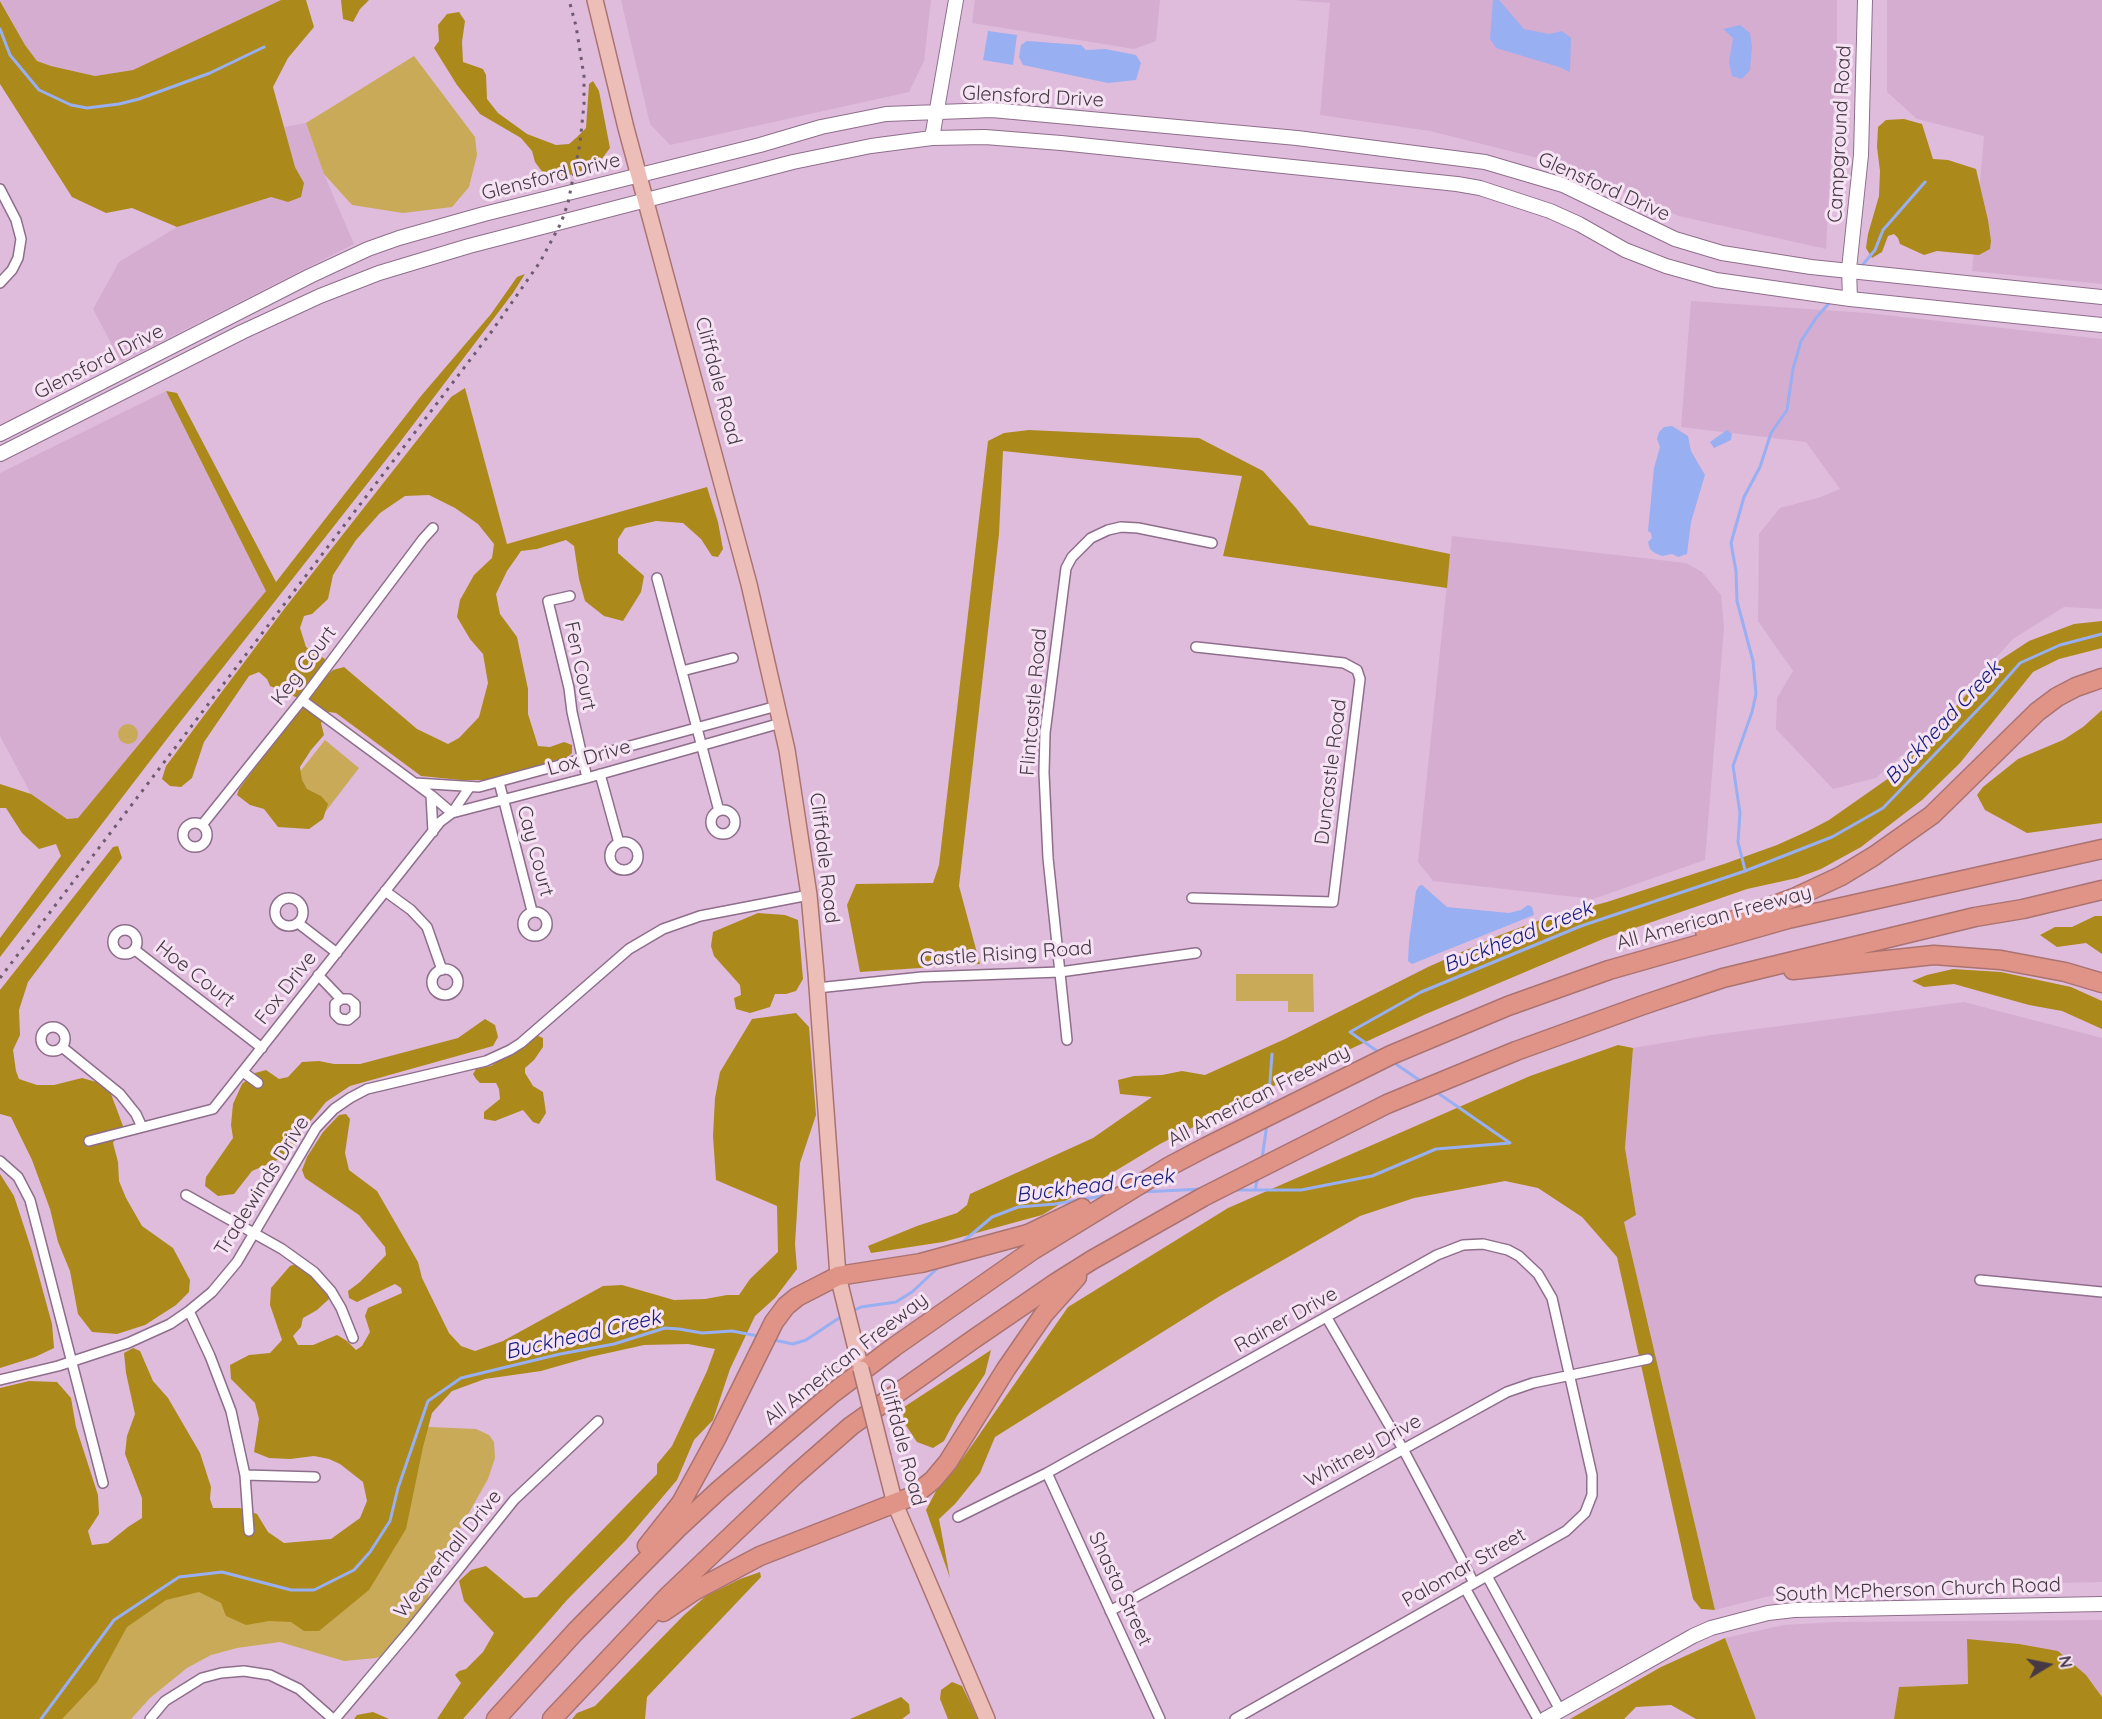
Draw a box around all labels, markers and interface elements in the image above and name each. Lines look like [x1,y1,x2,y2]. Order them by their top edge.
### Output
street label: Campground Road [1823,45,1857,223]
street label: Glensford Drive [961,81,1105,113]
street label: Glensford Drive [1534,147,1674,227]
street label: Glensford Drive [479,148,623,206]
street label: Cliffdale Road [689,314,747,448]
street label: Glensford Drive [30,319,168,405]
street label: Fen Court [559,619,601,713]
street label: Keg Court [266,622,342,710]
street label: Flintcastle Road [1016,627,1052,777]
water label: Buckhead Creek [1880,656,2006,790]
street label: Duncastle Road [1310,698,1352,846]
street label: Lox Drive [544,735,634,781]
street label: Cliffdale Road [804,791,844,925]
street label: Cay Court [511,803,559,899]
street label: All American Freeway [1614,880,1814,956]
water label: Buckhead Creek [1440,896,1596,978]
street label: Hoe Court [150,936,240,1012]
street label: Castle Rising Road [919,936,1093,972]
street label: Fox Drive [250,947,322,1029]
street label: All American Freeway [1164,1040,1354,1152]
street label: Tradewinds Drive [209,1112,315,1260]
water label: Buckhead Creek [1015,1164,1175,1208]
street label: Rainer Drive [1230,1282,1342,1358]
street label: All American Freeway [759,1288,933,1430]
water label: Buckhead Creek [503,1305,663,1365]
street label: Cliffdale Road [873,1375,931,1509]
street label: Whitney Drive [1301,1409,1425,1493]
street label: Weaverhall Drive [389,1485,507,1623]
street label: Palomar Street [1398,1523,1530,1613]
street label: Shasta Street [1083,1528,1157,1650]
street label: South McPherson Church Road [1775,1573,2061,1607]
north arrow [2018,1635,2078,1695]
text: N [2055,1654,2077,1669]

